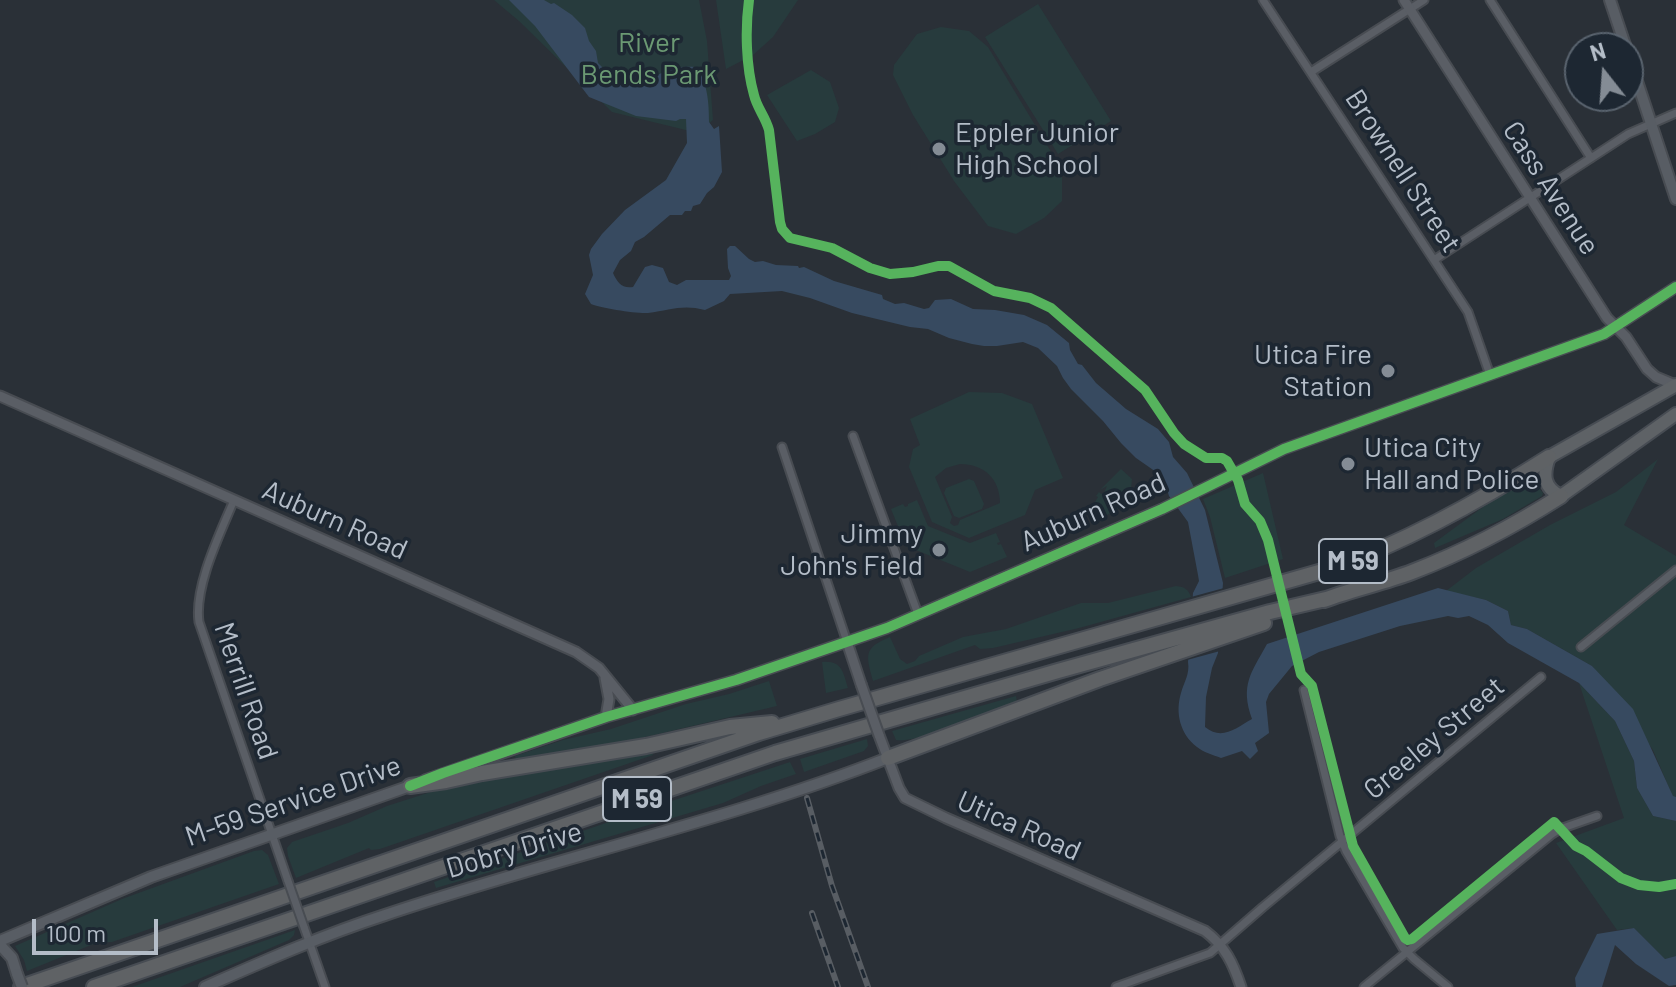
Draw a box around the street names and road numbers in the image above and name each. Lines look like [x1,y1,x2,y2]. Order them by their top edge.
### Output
street label: Brownell Street [1338,83,1468,259]
street label: Cass Avenue [1495,115,1607,261]
street label: Auburn Road [1015,465,1171,559]
street label: Auburn Road [257,473,413,567]
road number: M 59 [1319,539,1387,583]
street label: Merrill Road [207,618,285,764]
street label: Greeley Street [1357,670,1511,806]
street label: M-59 Service Drive [181,748,405,854]
road number: M 59 [603,777,671,821]
street label: Utica Road [952,784,1086,868]
street label: Dobry Drive [442,815,586,885]

